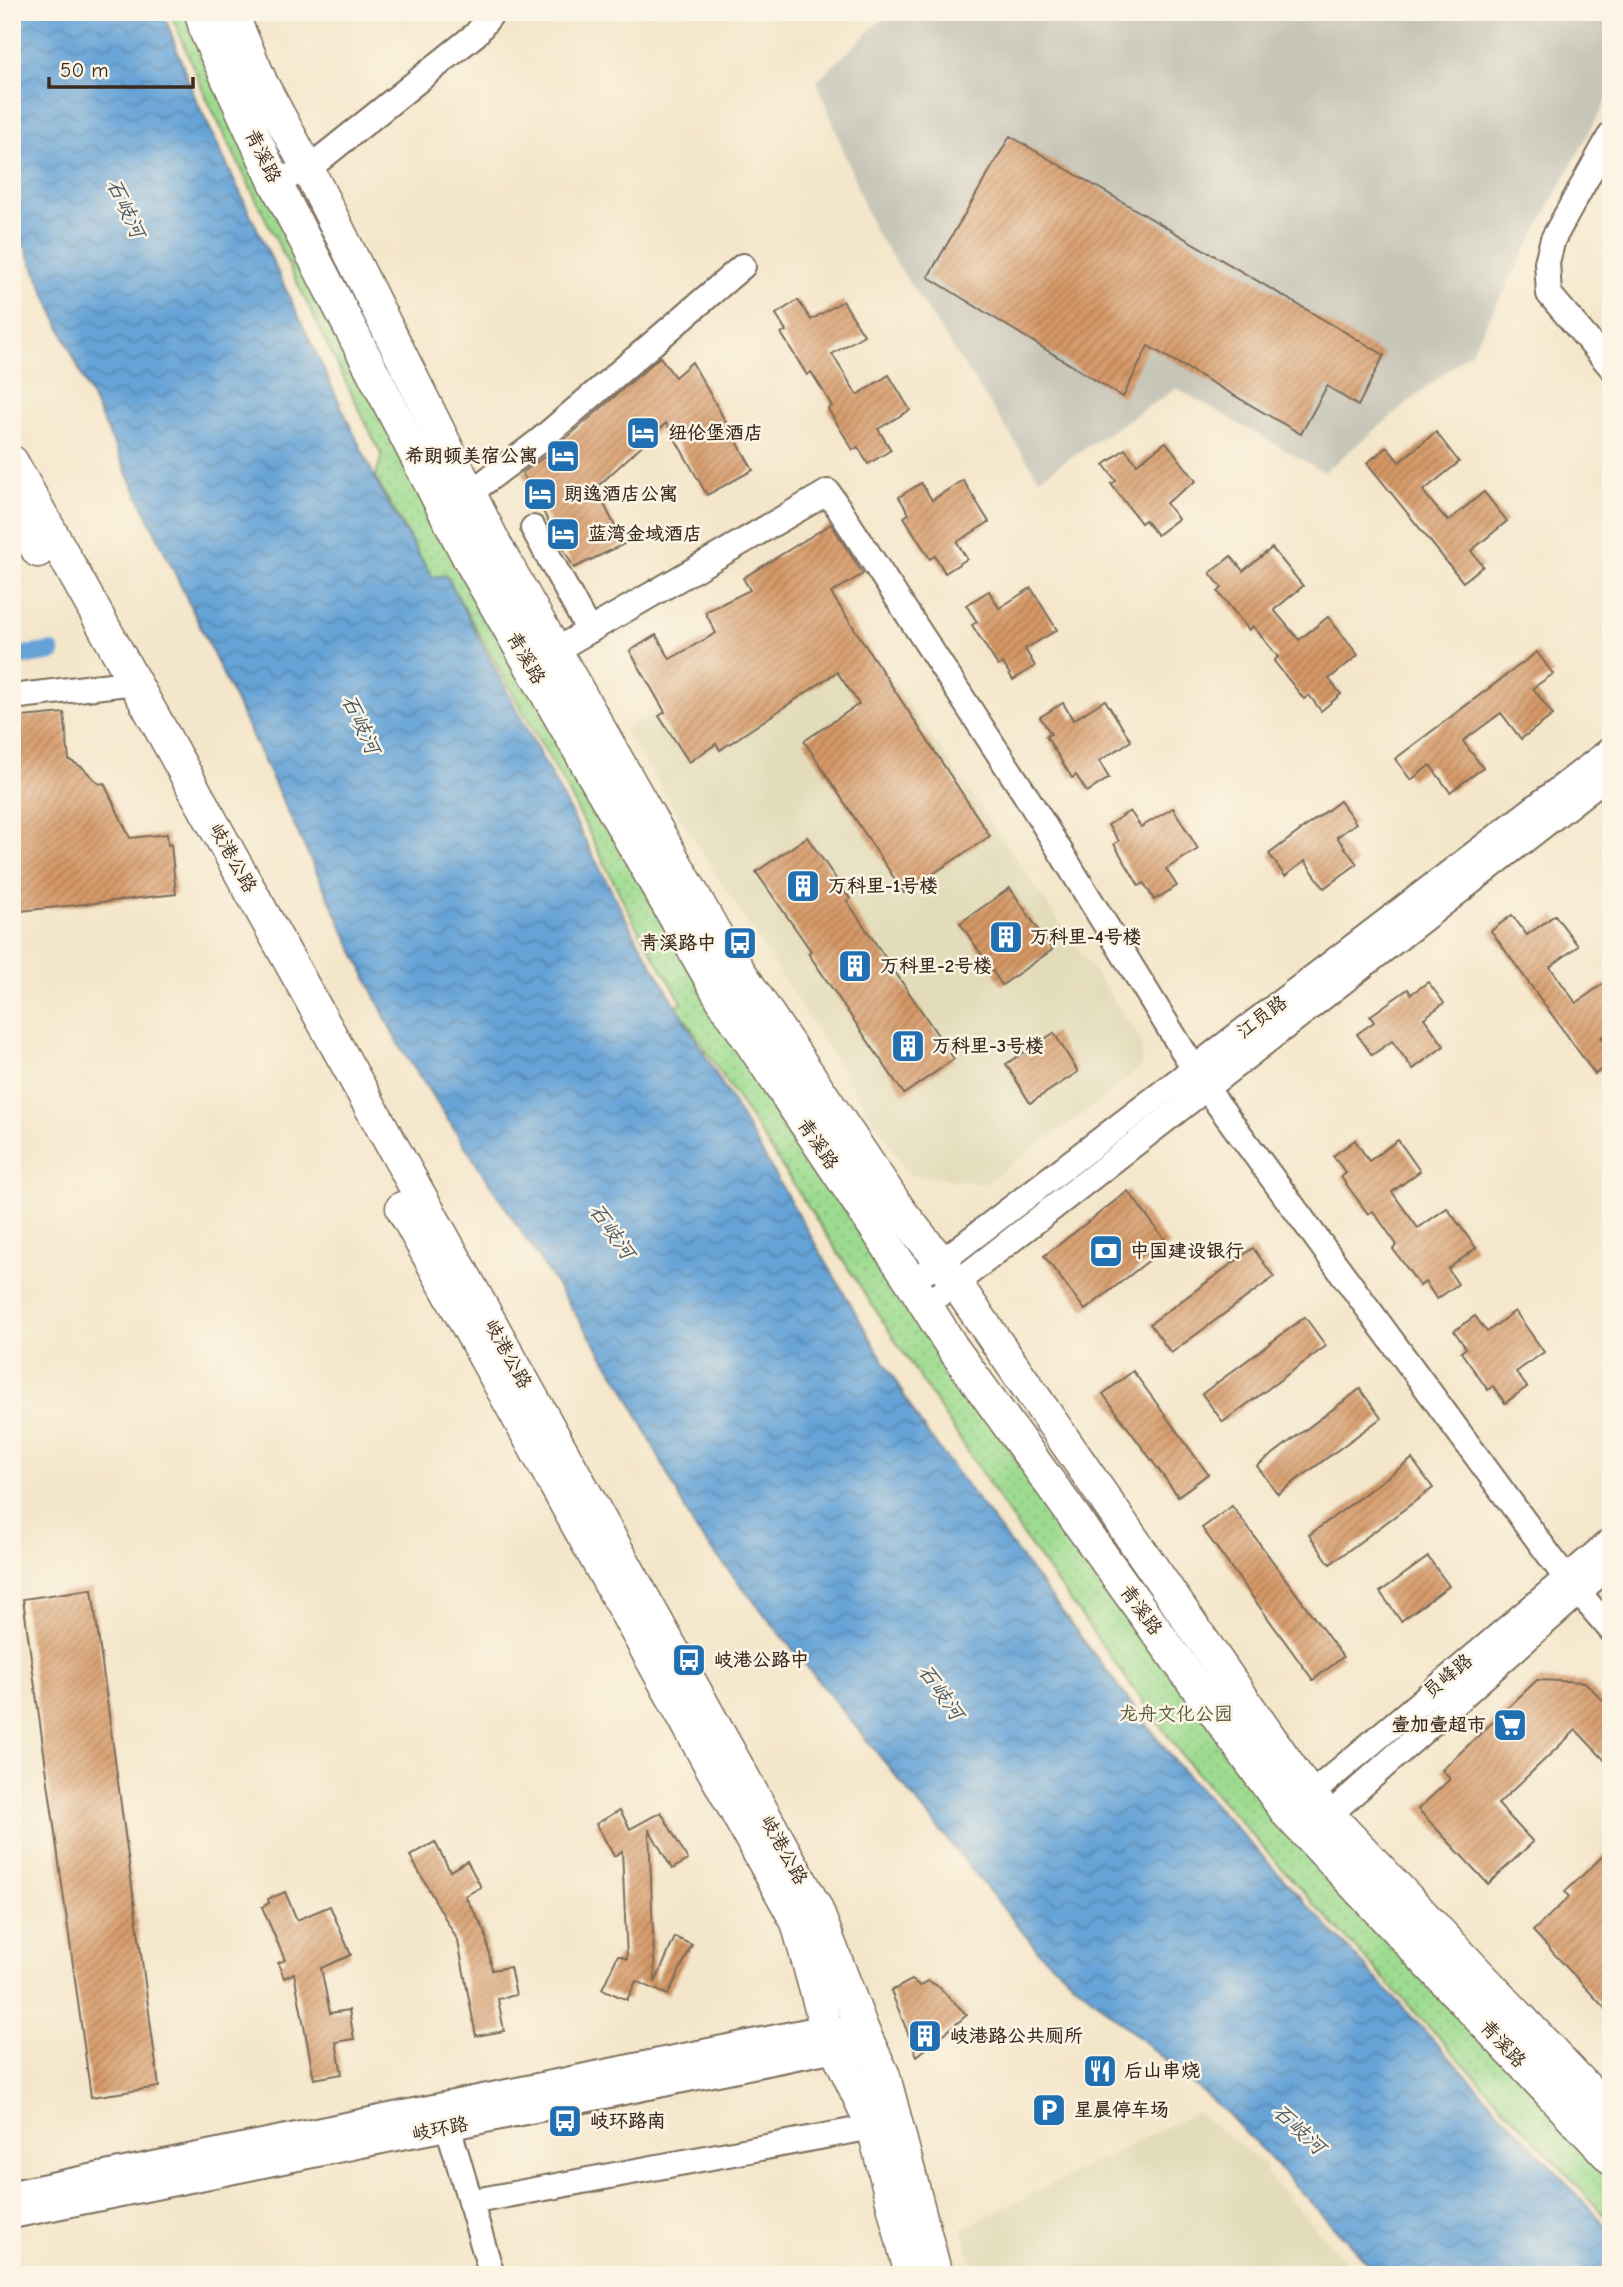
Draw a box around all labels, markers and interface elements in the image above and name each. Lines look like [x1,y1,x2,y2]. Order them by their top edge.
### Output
scale bar [49,46,192,90]
text: 50 m [60,58,109,82]
street label: 青溪路 [241,126,285,186]
water label: 石岐河 [102,174,151,244]
hotel icon: 纽伦堡酒店 [624,414,662,452]
place label: 纽伦堡酒店 [668,422,763,444]
hotel icon: 希朗顿美宿公寓 [544,437,582,475]
place label: 希朗顿美宿公寓 [405,445,538,467]
hotel icon: 朗逸酒店公寓 [521,475,559,513]
place label: 朗逸酒店公寓 [564,483,678,505]
hotel icon: 蓝湾金域酒店 [544,515,582,553]
place label: 蓝湾金域酒店 [588,523,702,545]
street label: 青溪路 [502,628,550,688]
water label: 石岐河 [337,690,386,760]
street label: 岐港公路 [205,819,261,897]
building icon: 万科里-1号楼 [784,867,822,905]
place label: 万科里-1号楼 [828,875,938,897]
building icon: 万科里-4号楼 [987,918,1025,956]
bus stop icon: 青溪路中 [721,924,759,962]
place label: 万科里-4号楼 [1030,926,1142,948]
place label: 青溪路中 [640,932,716,954]
building icon: 万科里-2号楼 [836,947,874,985]
place label: 万科里-2号楼 [880,955,992,977]
street label: 江员路 [1233,991,1291,1043]
building icon: 万科里-3号楼 [889,1027,927,1065]
place label: 万科里-3号楼 [932,1035,1044,1057]
street label: 青溪路 [793,1114,843,1174]
water label: 石岐河 [584,1198,642,1266]
bank icon: 中国建设银行 [1087,1232,1125,1270]
place label: 中国建设银行 [1130,1240,1244,1262]
street label: 岐港公路 [480,1315,536,1393]
street label: 青溪路 [1115,1580,1167,1640]
bus stop icon: 岐港公路中 [670,1641,708,1679]
place label: 岐港公路中 [714,1649,809,1671]
street label: 员峰路 [1419,1649,1477,1703]
water label: 石岐河 [913,1659,971,1727]
park label: 龙舟文化公园 [1119,1703,1233,1725]
supermarket icon: 壹加壹超市 [1491,1706,1529,1744]
place label: 壹加壹超市 [1391,1714,1486,1736]
street label: 岐港公路 [756,1811,812,1889]
street label: 青溪路 [1476,2016,1530,2072]
building icon: 岐港路公共厕所 [906,2017,944,2055]
place label: 岐港路公共厕所 [950,2025,1083,2047]
restaurant icon: 后山串烧 [1081,2052,1119,2090]
place label: 后山串烧 [1124,2060,1200,2082]
parking icon: 星晨停车场 [1030,2091,1068,2129]
place label: 星晨停车场 [1074,2099,1169,2121]
water label: 石岐河 [1268,2099,1332,2161]
bus stop icon: 岐环路南 [546,2102,584,2140]
place label: 岐环路南 [590,2110,666,2132]
street label: 岐环路 [410,2113,470,2145]

